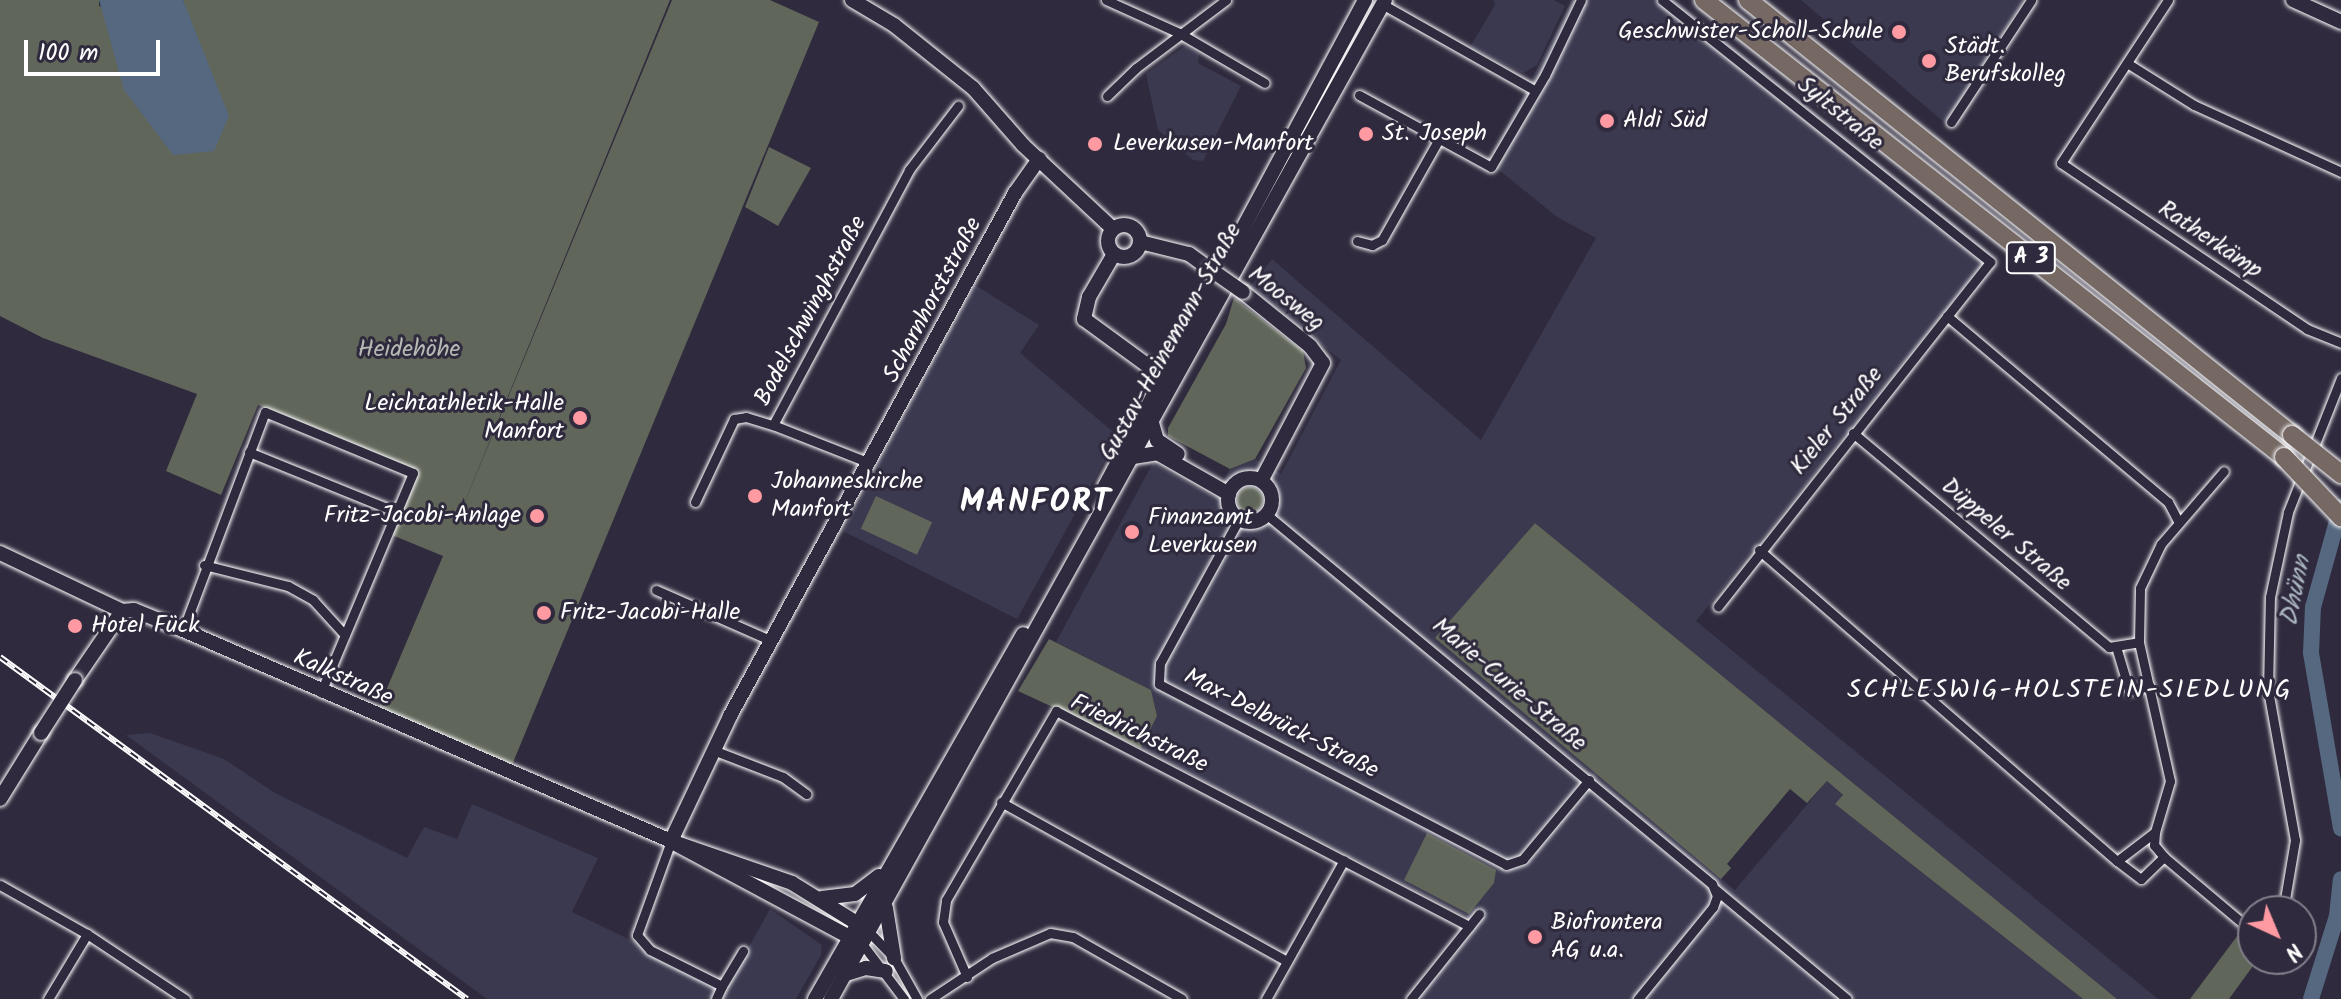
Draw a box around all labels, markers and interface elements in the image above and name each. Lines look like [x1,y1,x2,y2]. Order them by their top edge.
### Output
place label: Geschwister-Scholl-Schule [1618,18,1883,46]
marker: Geschwister-Scholl-Schule [1890,23,1908,41]
scale bar [28,24,164,74]
place label: Städt. Berufskolleg [1945,33,2066,89]
text: 100 m [38,34,98,73]
marker: Städt. Berufskolleg [1920,52,1938,70]
street label: Syltstraße [1791,70,1889,158]
place label: Aldi Süd [1623,107,1707,135]
marker: Aldi Süd [1598,112,1616,130]
place label: St. Joseph [1382,120,1487,148]
marker: St. Joseph [1357,125,1375,143]
place label: Leverkusen-Manfort [1113,130,1314,158]
marker: Leverkusen-Manfort [1084,133,1106,155]
street label: Ratherkämp [2152,195,2268,285]
street label: Bodelschwinghstraße [749,211,873,411]
street label: Scharnhorststraße [877,212,989,388]
street label: Gustav-Heinemann-Straße [1094,218,1248,466]
road number: A 3 [2005,240,2057,276]
street label: Moosweg [1242,260,1330,338]
park label: Heidehöhe [358,336,460,364]
street label: Kieler Straße [1785,361,1889,481]
place label: Leichtathletik-Halle Manfort [364,390,564,446]
marker: Leichtathletik-Halle Manfort [571,409,589,427]
place label: Johanneskirche Manfort [771,468,923,524]
street label: Düppeler Straße [1935,472,2077,598]
district label: MANFORT [960,484,1112,522]
marker: Johanneskirche Manfort [746,487,764,505]
place label: Fritz-Jacobi-Anlage [324,502,521,530]
place label: Finanzamt Leverkusen [1148,504,1257,560]
marker: Fritz-Jacobi-Anlage [528,507,546,525]
marker: Finanzamt Leverkusen [1123,523,1141,541]
water label: Dhünn [2275,553,2319,629]
place label: Fritz-Jacobi-Halle [560,599,740,627]
marker: Fritz-Jacobi-Halle [535,604,553,622]
place label: Hotel Fück [91,612,200,640]
street label: Marie-Curie-Straße [1426,612,1592,758]
marker: Hotel Fück [66,617,84,635]
street label: Kalkstraße [289,643,397,713]
street label: Max-Delbrück-Straße [1179,662,1383,786]
district label: SCHLESWIG-HOLSTEIN-SIEDLUNG [1847,675,2293,707]
street label: Friedrichstraße [1065,688,1213,780]
north arrow [2237,895,2317,975]
place label: Biofrontera AG u.a. [1551,909,1663,965]
marker: Biofrontera AG u.a. [1526,928,1544,946]
text: N [2275,934,2310,969]

